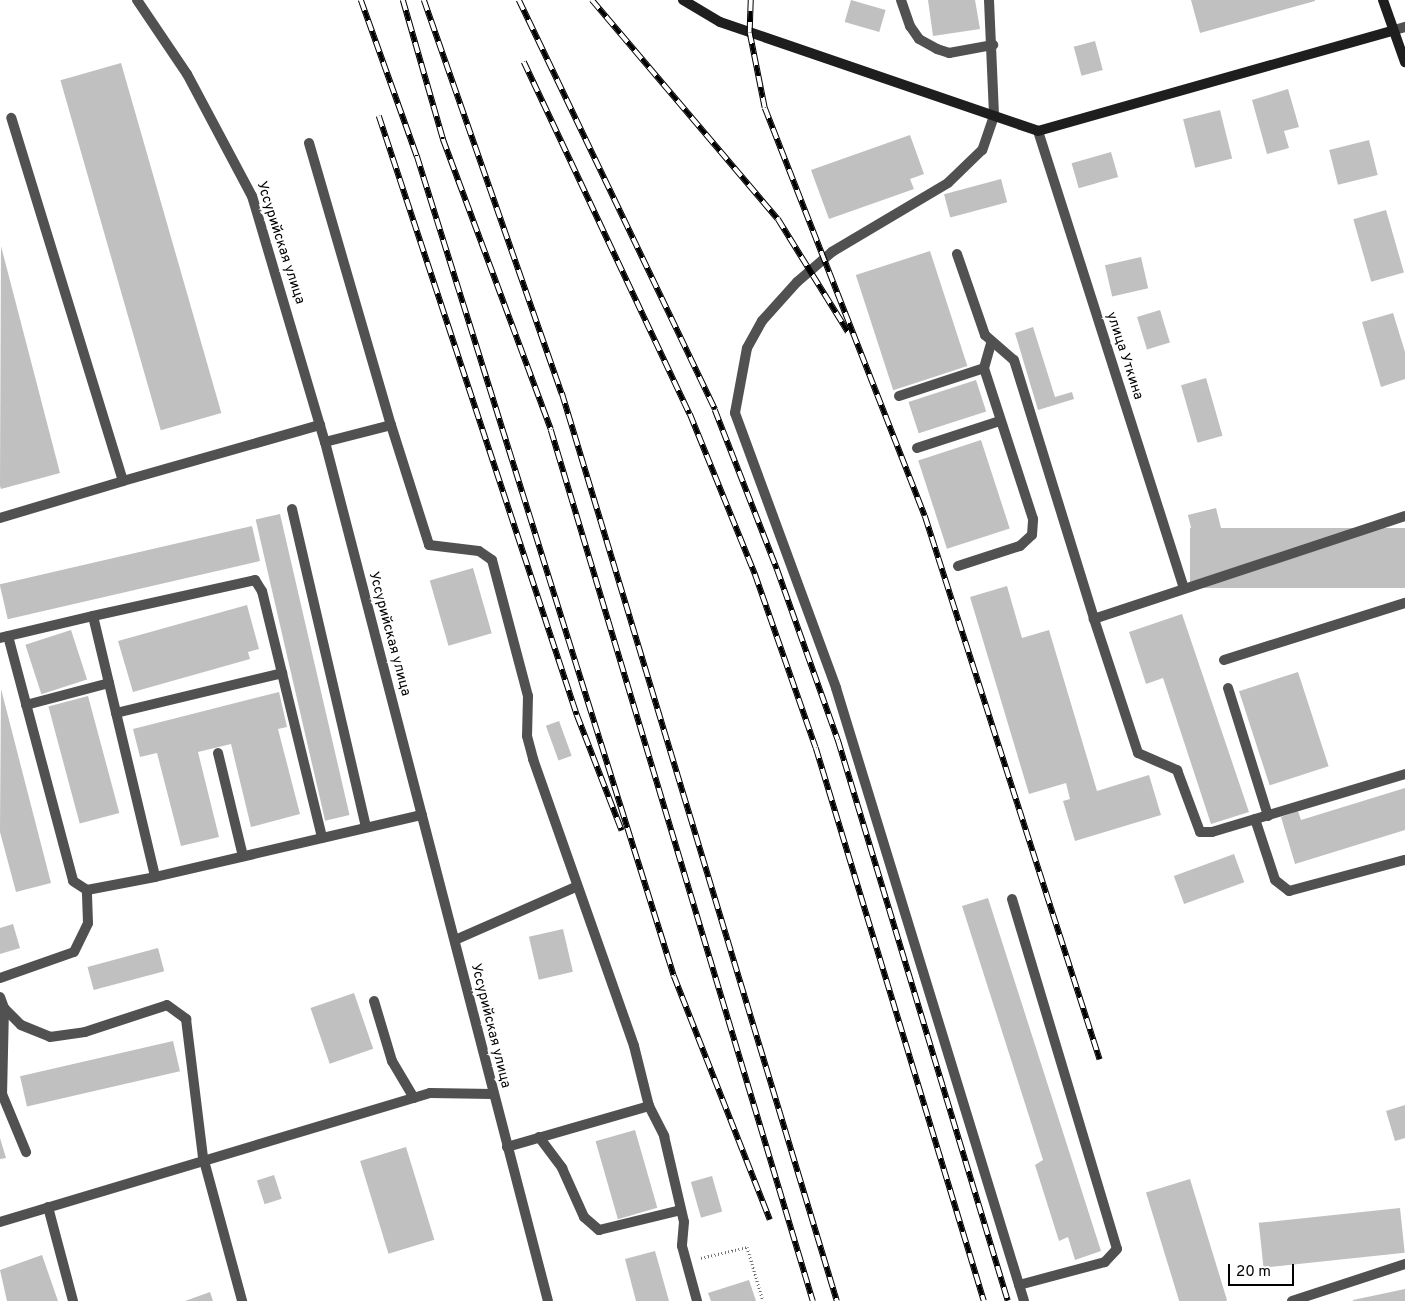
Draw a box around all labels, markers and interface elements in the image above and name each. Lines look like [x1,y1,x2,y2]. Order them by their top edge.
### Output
street label: Уссурийская улица [252,180,308,306]
street label: улица Уткина [1102,310,1146,402]
street label: Уссурийская улица [364,570,414,698]
street label: Уссурийская улица [466,962,514,1090]
scale bar [1230,1254,1296,1286]
text: 20 m [1236,1263,1271,1282]

